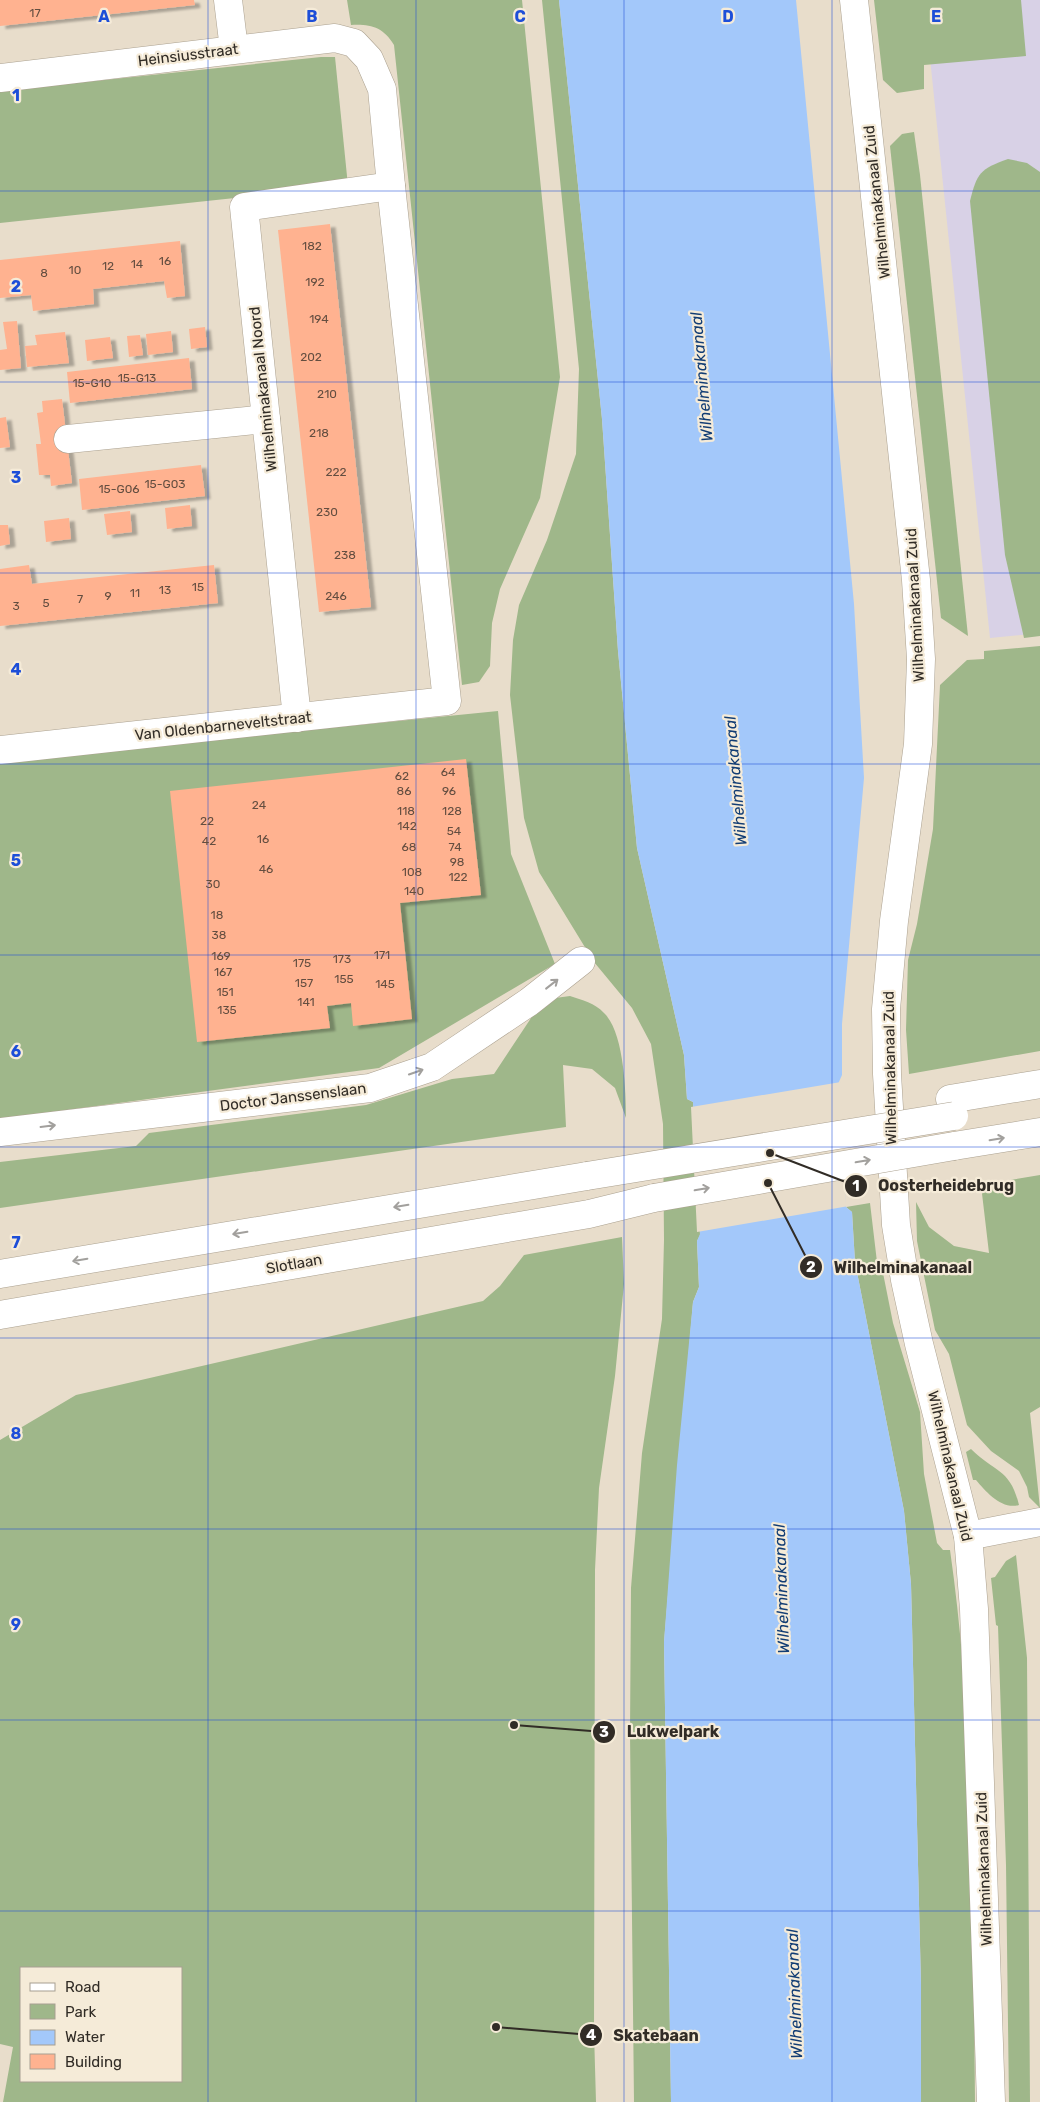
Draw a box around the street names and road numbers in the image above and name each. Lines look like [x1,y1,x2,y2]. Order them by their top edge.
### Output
street label: Heinsiusstraat [137,40,239,70]
street label: Wilhelminakanaal Zuid [860,124,894,280]
street label: Wilhelminakanaal Noord [245,306,281,472]
street label: Wilhelminakanaal Zuid [902,528,928,682]
street label: Van Oldenbarneveltstraat [134,708,312,744]
street label: Wilhelminakanaal Zuid [880,991,900,1145]
street label: Doctor Janssenslaan [219,1079,367,1115]
street label: Slotlaan [265,1250,323,1278]
street label: Wilhelminakanaal Zuid [924,1389,976,1543]
street label: Wilhelminakanaal Zuid [972,1792,996,1946]

